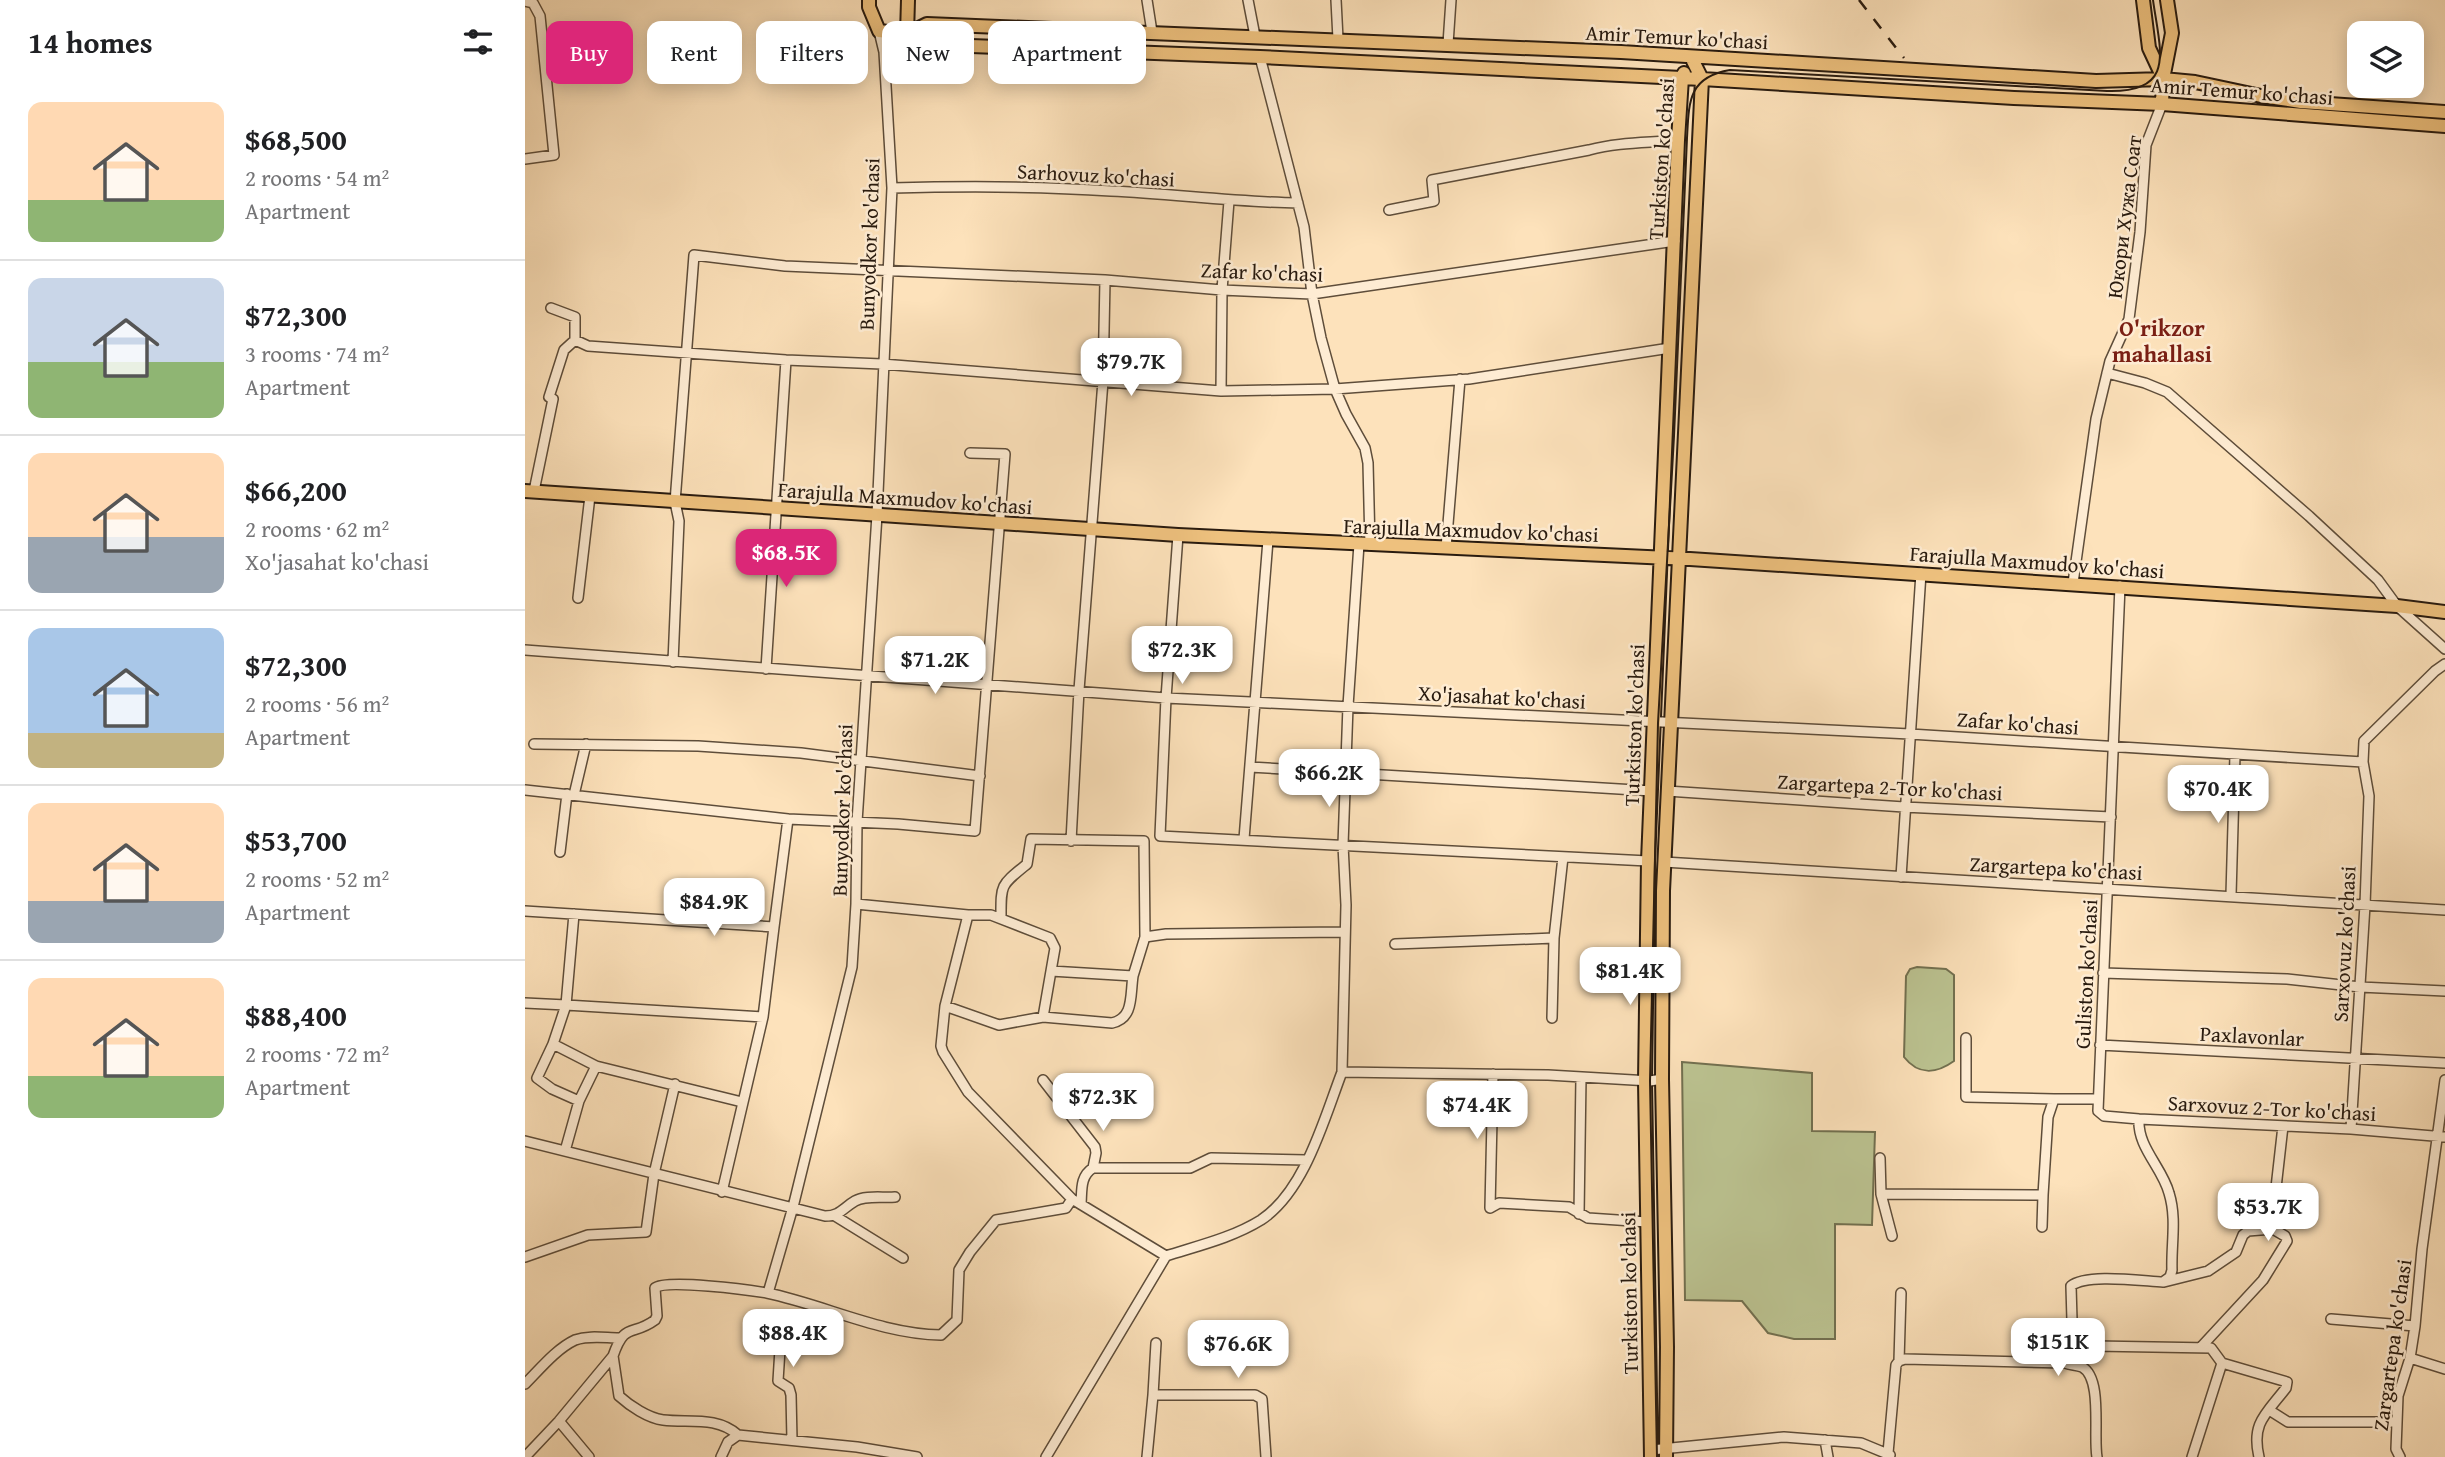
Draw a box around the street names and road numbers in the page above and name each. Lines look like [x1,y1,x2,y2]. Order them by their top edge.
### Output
street label: Amir Temur ko'chasi [1585,17,1769,57]
street label: Amir Temur ko'chasi [2150,69,2334,113]
street label: Turkiston ko'chasi [1640,77,1682,241]
street label: Юкори Хужа Соат [2099,134,2149,300]
street label: Sarhovuz ko'chasi [1016,155,1176,195]
street label: Bunyodkor ko'chasi [850,157,888,331]
street label: Zafar ko'chasi [1200,254,1324,290]
street label: Farajulla Maxmudov ko'chasi [777,474,1034,522]
street label: Farajulla Maxmudov ko'chasi [1343,510,1599,550]
street label: Farajulla Maxmudov ko'chasi [1909,538,2166,586]
street label: Turkiston ko'chasi [1616,643,1652,807]
street label: Xo'jasahat ko'chasi [1417,677,1587,717]
street label: Zafar ko'chasi [1956,703,2080,743]
street label: Bunyodkor ko'chasi [823,723,861,897]
street label: Zargartepa 2-Tor ko'chasi [1777,766,2003,808]
street label: Zargartepa ko'chasi [1969,848,2143,888]
street label: Sarxovuz ko'chasi [2324,865,2364,1023]
street label: Guliston ko'chasi [2067,898,2105,1050]
street label: Paxlavonlar [2199,1018,2305,1054]
street label: Sarxovuz 2-Tor ko'chasi [2167,1087,2377,1129]
street label: Turkiston ko'chasi [1612,1211,1646,1375]
street label: Zargartepa ko'chasi [2365,1257,2419,1433]

